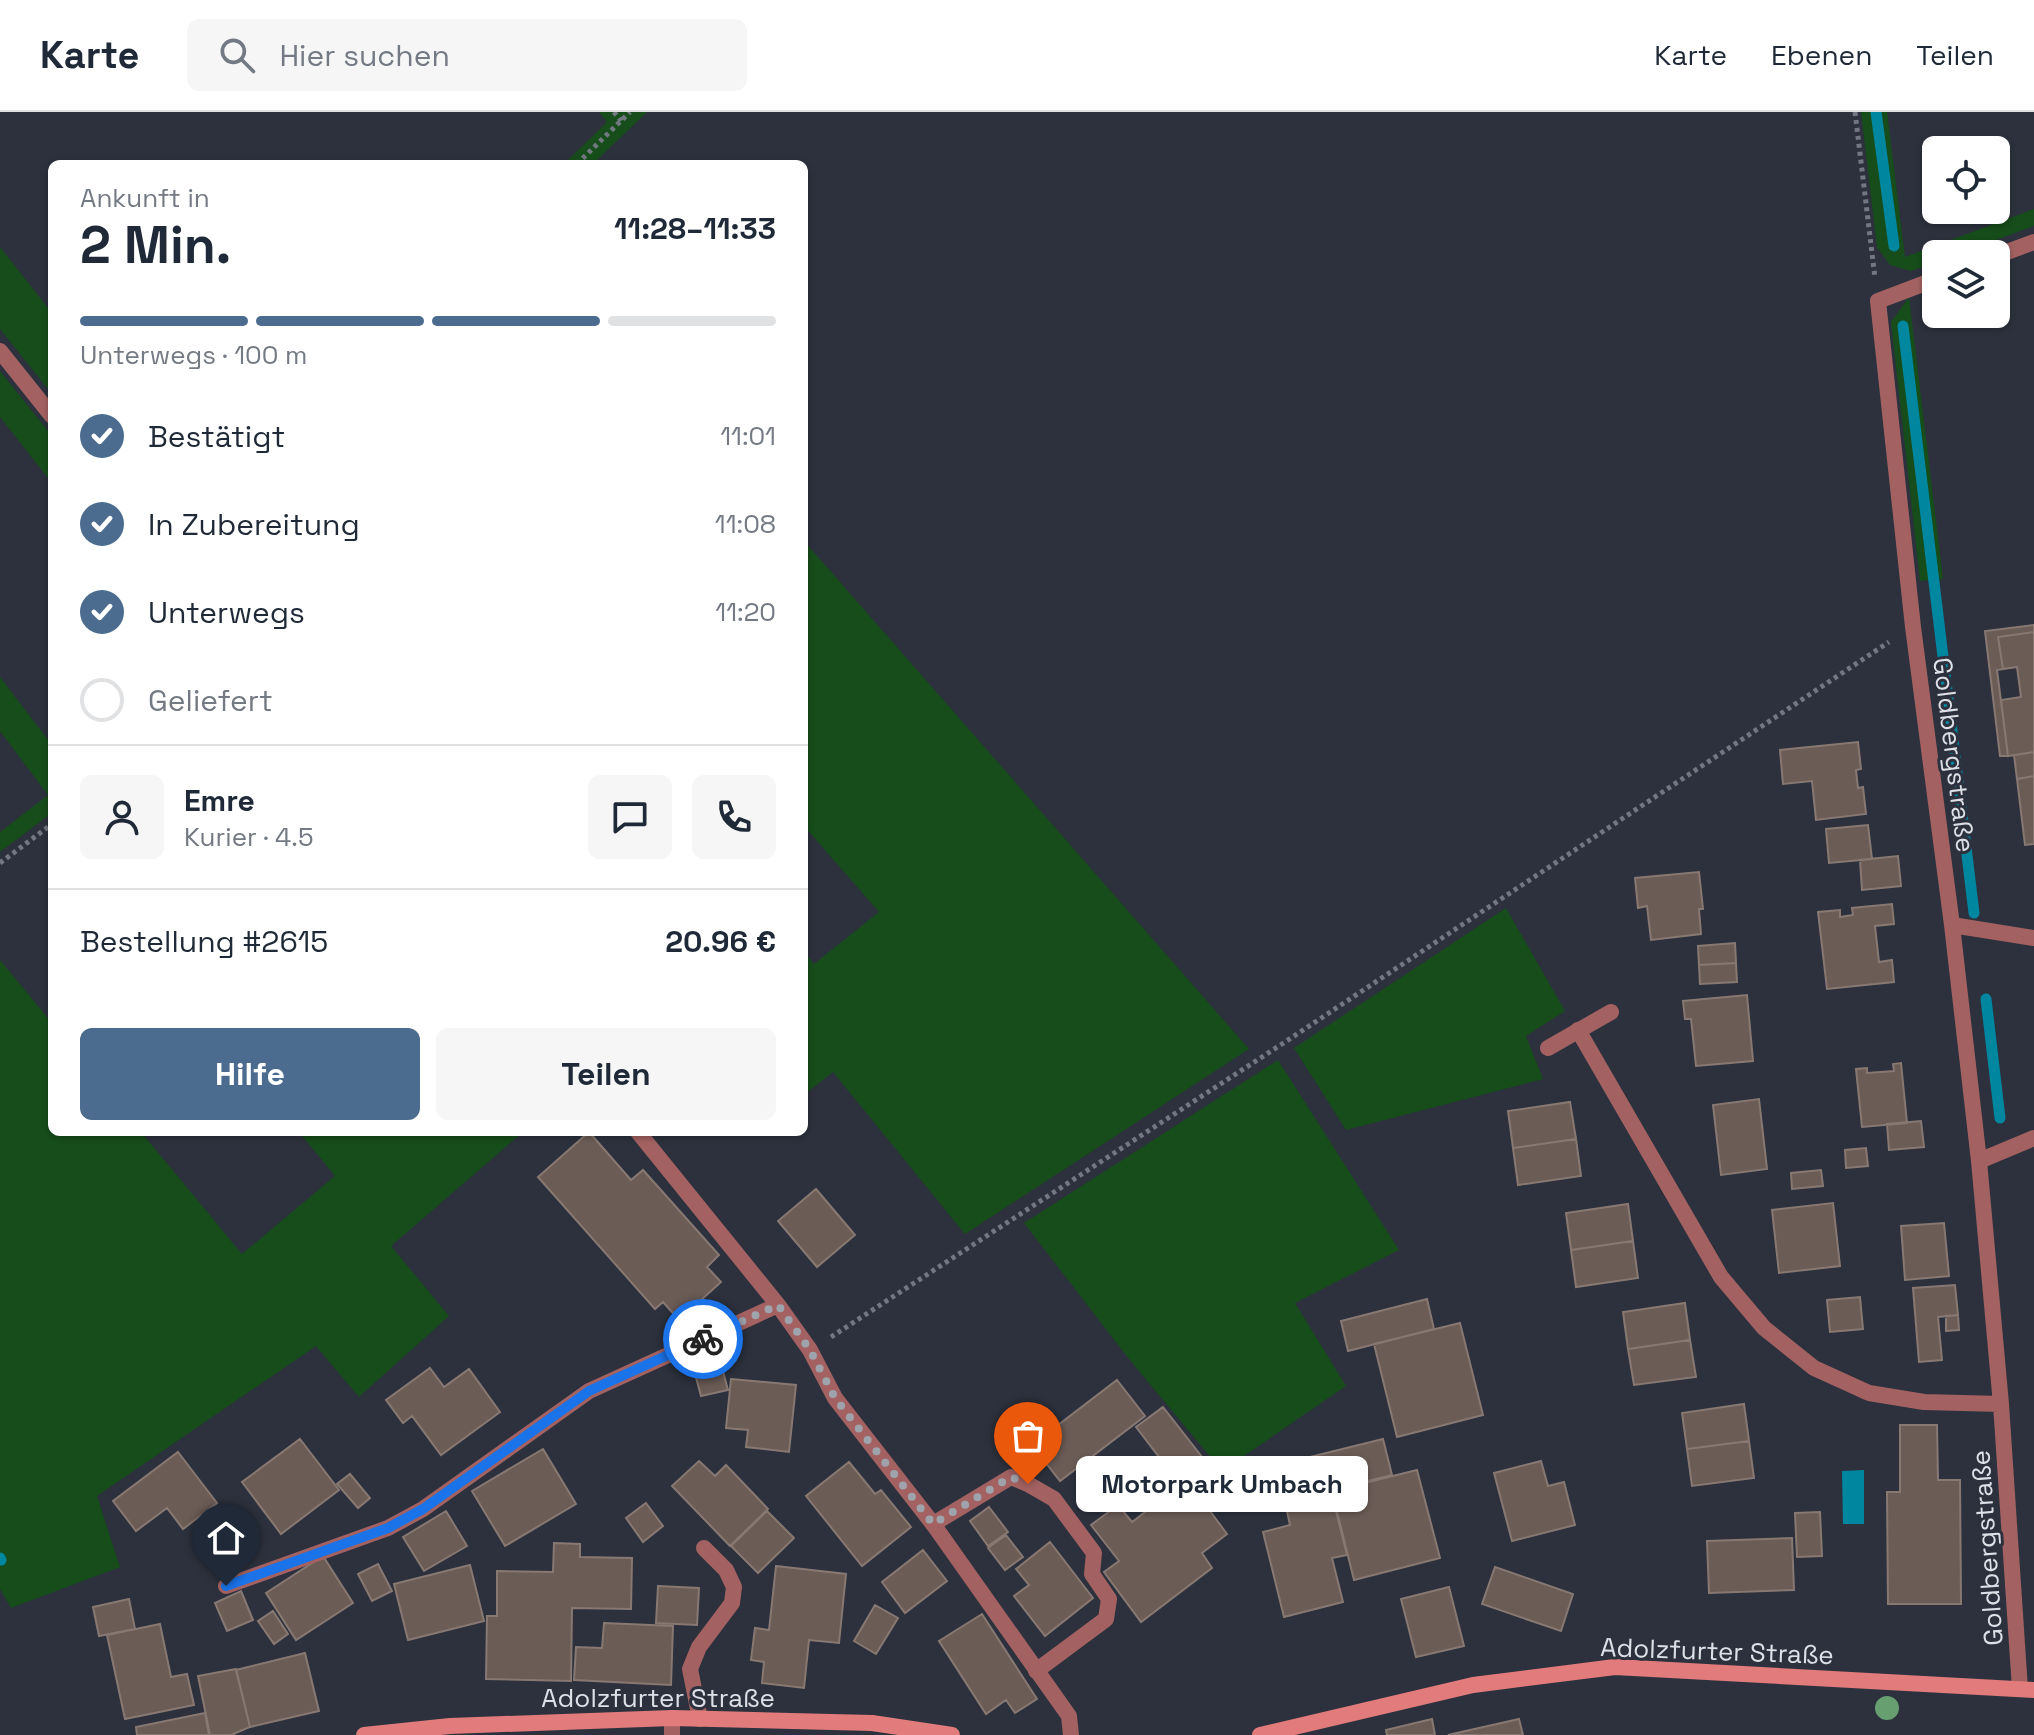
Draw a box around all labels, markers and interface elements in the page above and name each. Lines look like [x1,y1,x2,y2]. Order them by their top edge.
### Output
search box [187,19,747,91]
text: Karte [40,31,139,79]
icon: search [215,33,259,77]
text: Hier suchen [279,36,450,75]
text: Karte [1654,37,1727,73]
text: Ebenen [1771,37,1872,73]
text: Teilen [1916,37,1994,73]
map controls [1922,136,2010,328]
button: locate [1922,136,2010,224]
text: Ankunft in [80,181,210,215]
text: 11:28–11:33 [614,209,776,248]
text: 2 Min. [80,212,231,278]
button: layers [1922,240,2010,328]
text: Unterwegs · 100 m [80,338,307,372]
icon: check [80,414,124,458]
text: Bestätigt [148,417,285,456]
text: 11:01 [720,419,776,453]
icon: check [80,502,124,546]
text: In Zubereitung [148,505,360,544]
text: 11:08 [715,507,776,541]
icon: check [80,590,124,634]
text: Unterwegs [148,593,305,632]
text: 11:20 [715,595,776,629]
street label: Goldbergstraße [1925,656,1983,854]
text: Geliefert [148,681,273,720]
button: person [80,775,164,859]
button: chat [588,775,672,859]
button: phone [692,775,776,859]
text: Emre [184,781,255,820]
text: Kurier · 4.5 [184,820,314,854]
text: Bestellung #2615 [80,922,328,961]
text: 20.96 € [665,922,776,961]
button: Hilfe [80,1028,420,1120]
button: Teilen [436,1028,776,1120]
courier [663,1299,743,1379]
icon: bike [681,1317,725,1361]
pin [994,1402,1062,1484]
icon: bag [1006,1414,1050,1458]
street label: Goldbergstraße [1963,1449,2011,1647]
callout: Motorpark Umbach [1076,1456,1368,1512]
text: Motorpark Umbach [1101,1467,1343,1501]
pin [192,1504,260,1586]
icon: home [204,1516,248,1560]
street label: Adolzfurter Straße [1600,1630,1834,1672]
street label: Adolzfurter Straße [541,1681,775,1715]

